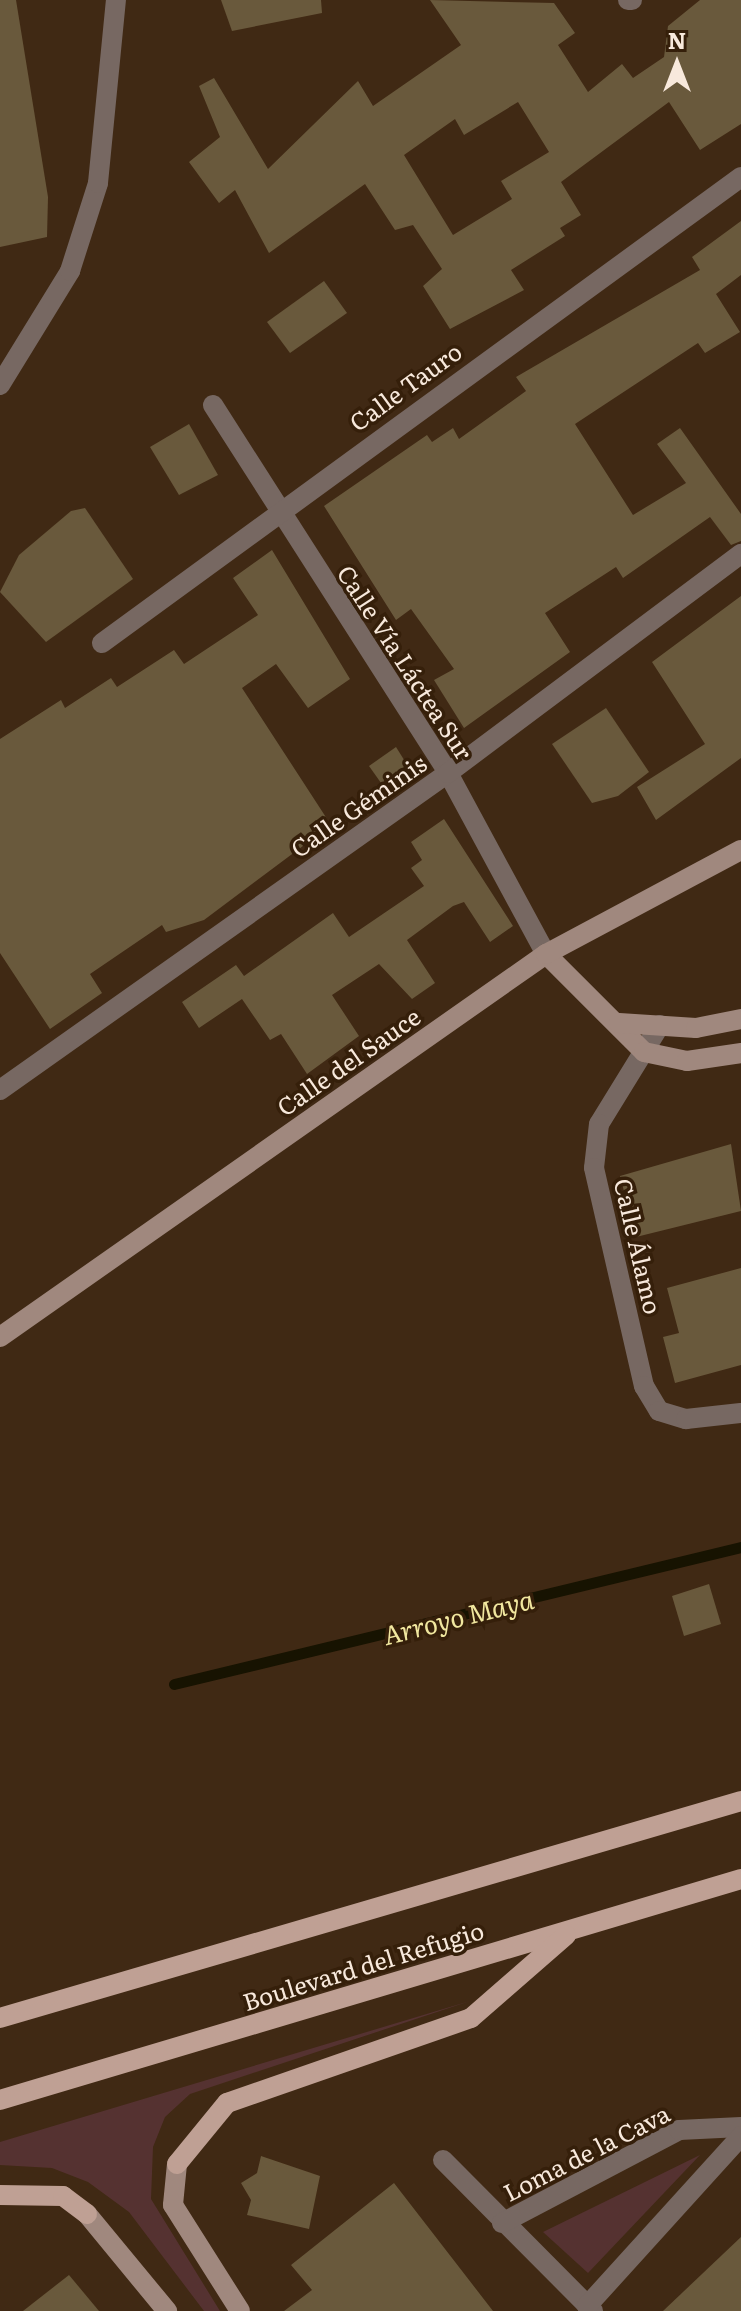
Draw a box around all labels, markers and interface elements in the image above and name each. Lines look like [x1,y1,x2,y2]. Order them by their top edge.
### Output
text: N [668,23,686,56]
north arrow [637,24,717,104]
street label: Calle Tauro [343,336,467,436]
street label: Calle Vía Láctea Sur [332,559,480,765]
street label: Calle Géminis [285,748,431,862]
street label: Calle del Sauce [271,1001,425,1121]
street label: Calle Álamo [609,1175,669,1317]
water label: Arroyo Maya [379,1582,537,1650]
street label: Boulevard del Refugio [239,1915,487,2015]
street label: Loma de la Cava [498,2098,674,2206]

